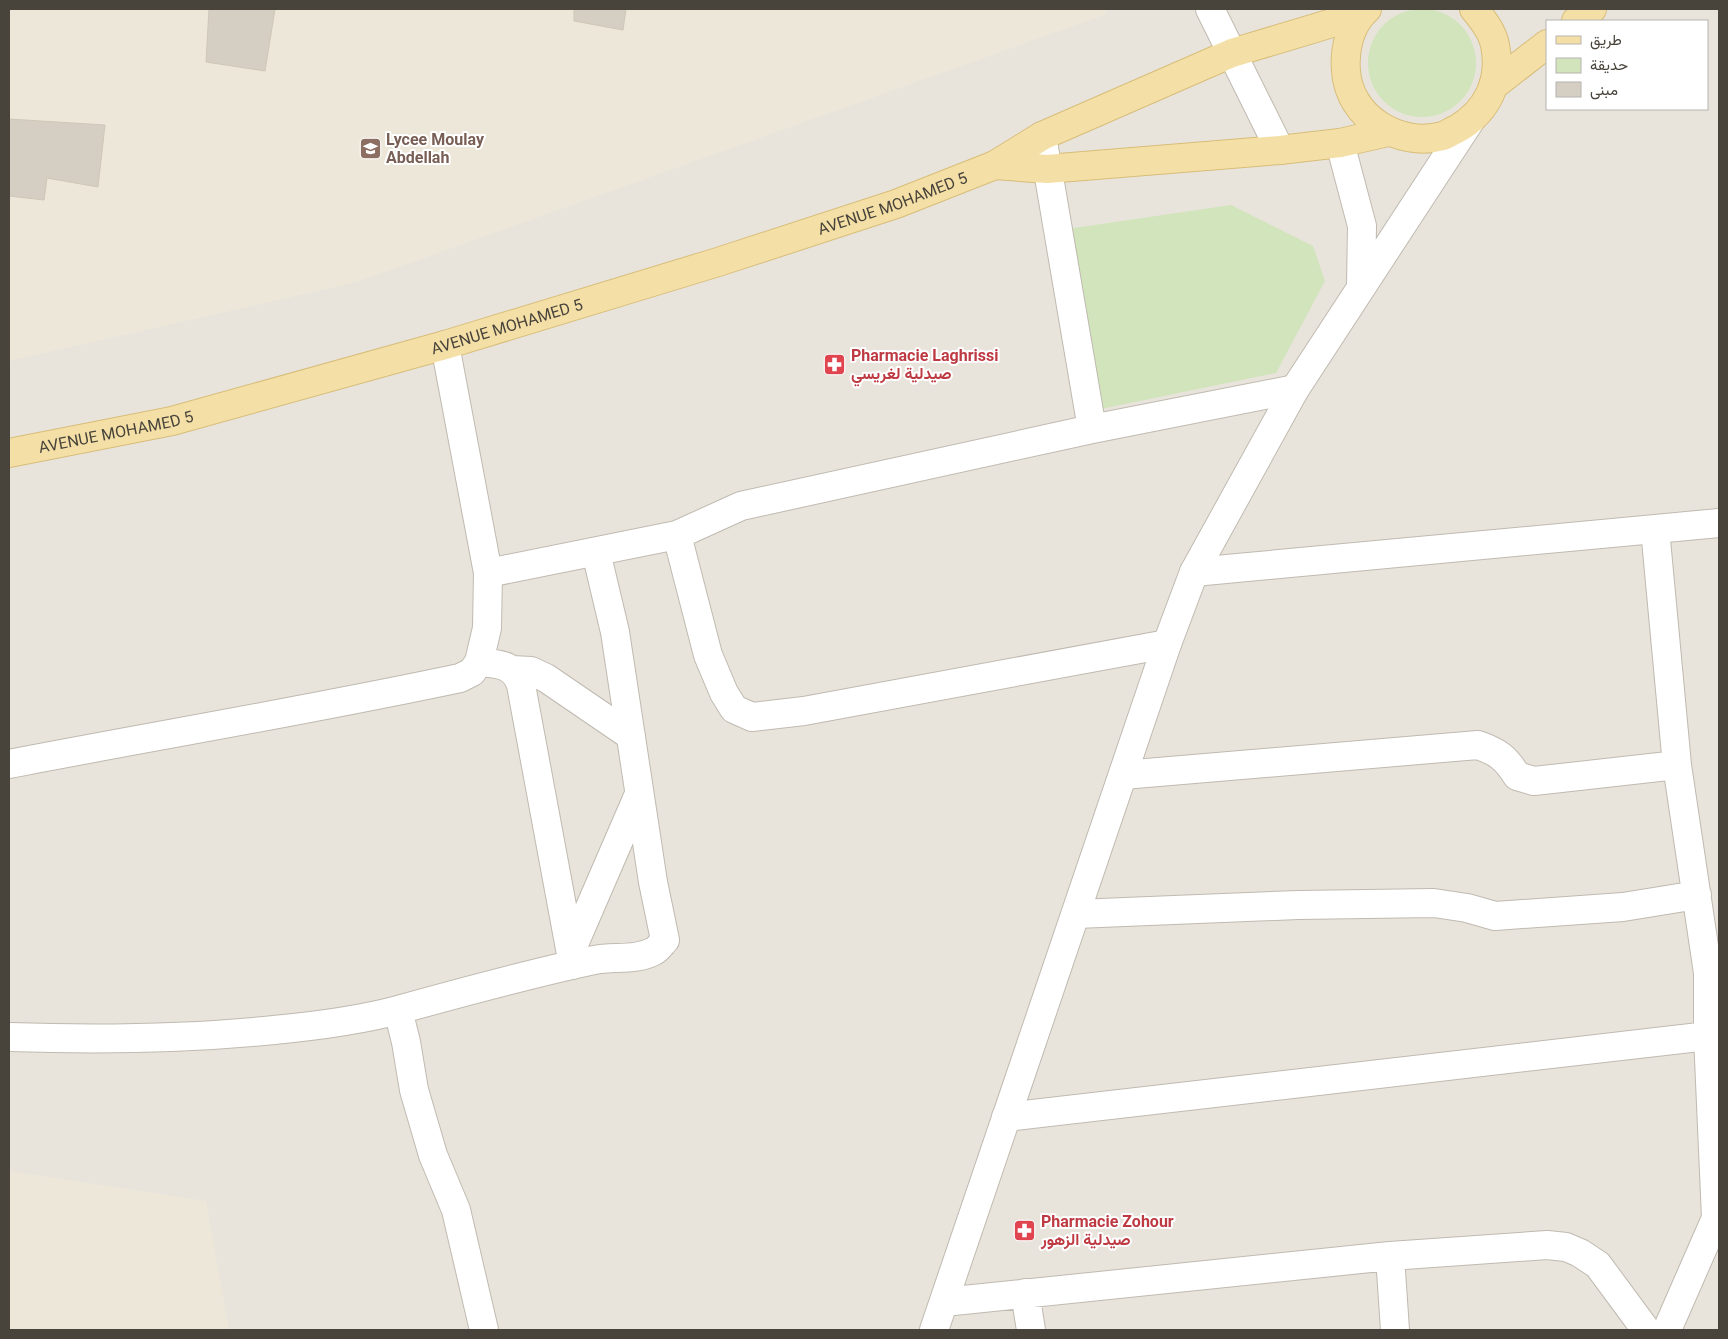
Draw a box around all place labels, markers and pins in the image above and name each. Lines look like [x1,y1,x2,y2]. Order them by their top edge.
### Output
place label: Lycee Moulay Abdellah [386,130,485,167]
school or university icon: Lycee Moulay Abdellah [358,136,382,160]
place label: Pharmacie Laghrissi صيدلية لغريسي [851,346,998,387]
pharmacy icon: Pharmacie Laghrissi صيدلية لغريسي [823,352,847,376]
place label: Pharmacie Zohour صيدلية الزهور [1040,1212,1174,1250]
pharmacy icon: Pharmacie Zohour صيدلية الزهور [1013,1218,1037,1242]

